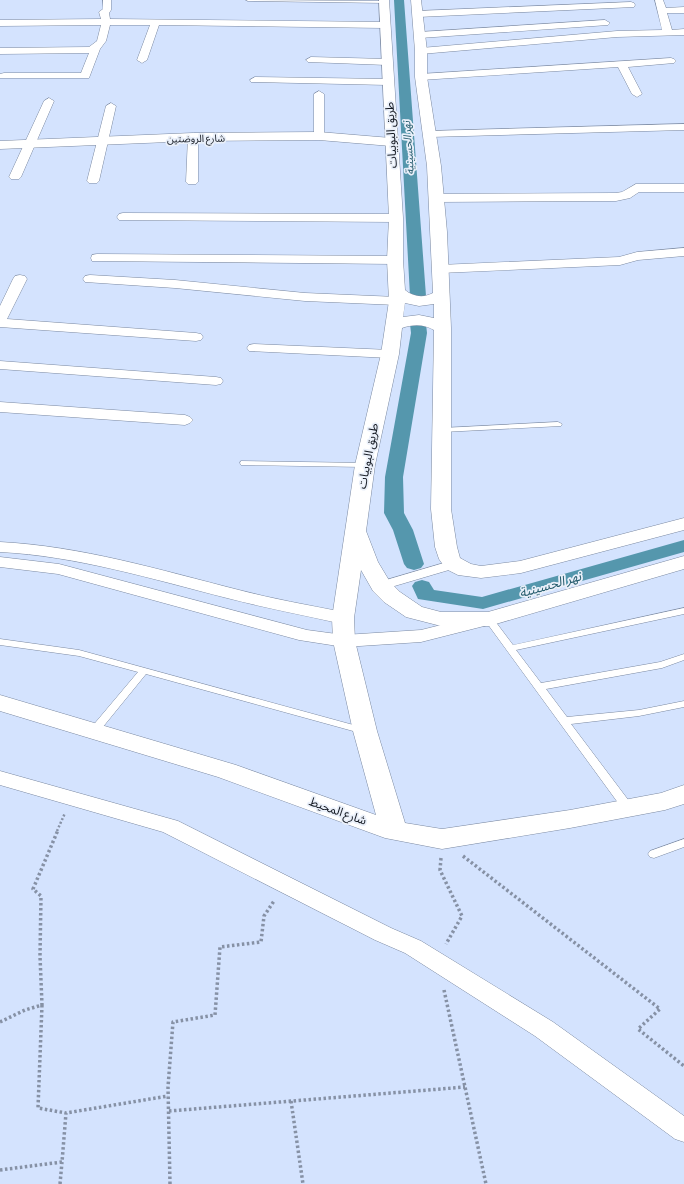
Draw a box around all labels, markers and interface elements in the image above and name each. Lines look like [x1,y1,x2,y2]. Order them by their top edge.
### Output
street label: طريق البوبيات [382,101,401,169]
water label: نهر الحسينية [400,119,417,175]
street label: شارع الروضتين [167,132,225,147]
street label: طريق البوبيات [355,422,382,490]
water label: نهر الحسينية [518,568,584,601]
street label: شارع المحيط [307,794,369,830]

